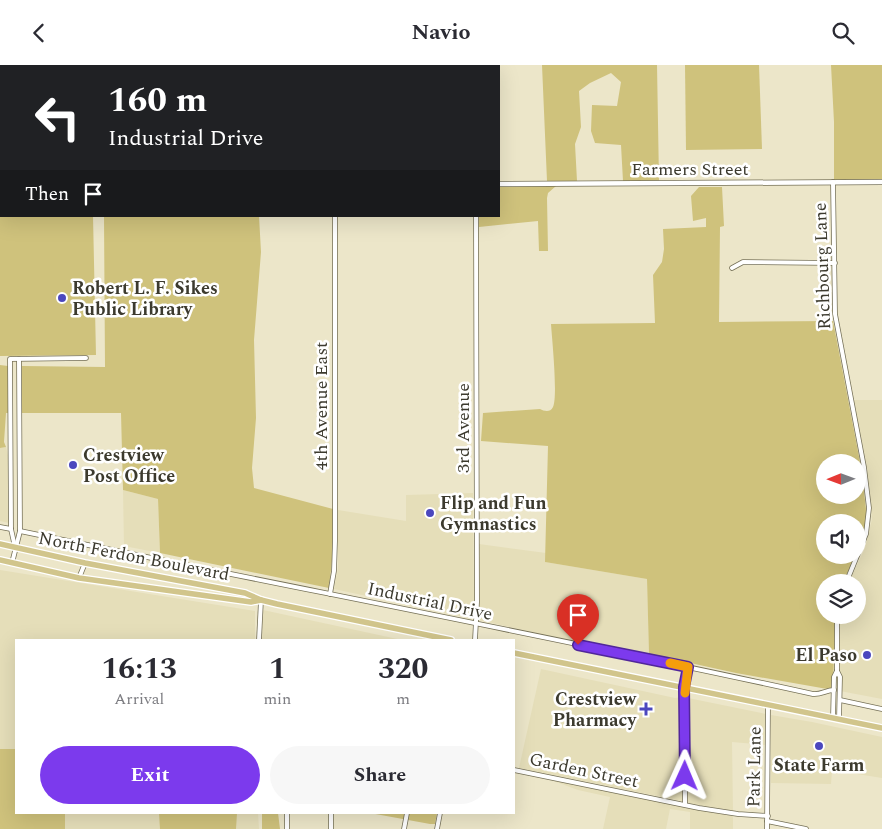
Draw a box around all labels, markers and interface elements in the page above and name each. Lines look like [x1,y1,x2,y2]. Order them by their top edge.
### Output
text: Navio [411,16,471,49]
icon: back [25,19,53,47]
icon: search [829,19,857,47]
text: 160 m [108,74,207,127]
icon: left [25,85,90,150]
text: Industrial Drive [108,122,263,155]
street label: Farmers Street [631,156,749,183]
text: Then [25,180,69,209]
icon: arrive [79,180,107,208]
street label: Richbourg Lane [807,202,838,330]
place label: Robert L. F. Sikes Public Library [72,275,218,323]
marker: Robert L. F. Sikes Public Library [56,292,68,304]
street label: 4th Avenue East [308,342,335,470]
street label: 3rd Avenue [450,383,477,473]
place label: Crestview Post Office [83,442,175,490]
north arrow [816,454,866,504]
map controls [816,454,866,624]
marker: Crestview Post Office [67,459,79,471]
place label: Flip and Fun Gymnastics [440,490,547,538]
marker: Flip and Fun Gymnastics [424,507,436,519]
button: sound [816,514,866,564]
street label: North Ferdon Boulevard [36,525,232,588]
button: layers [816,574,866,624]
street label: Industrial Drive [365,575,495,628]
pin [557,594,599,645]
icon: arrive [564,601,592,629]
place label: El Paso [795,642,857,669]
text: 16:13 [102,646,177,692]
text: 1 [269,646,286,692]
text: 320 [378,646,428,692]
marker: El Paso [861,649,873,661]
place label: Crestview Pharmacy [553,686,637,734]
text: Arrival [114,687,164,711]
text: min [263,687,291,711]
text: m [396,687,410,711]
marker: Crestview Pharmacy [640,703,652,715]
street label: Park Lane [740,726,769,808]
marker: State Farm [813,740,825,752]
button: Exit [40,746,260,804]
button: Share [270,746,490,804]
street label: Garden Street [527,746,641,795]
position arrow [658,749,710,801]
place label: State Farm [773,752,865,779]

